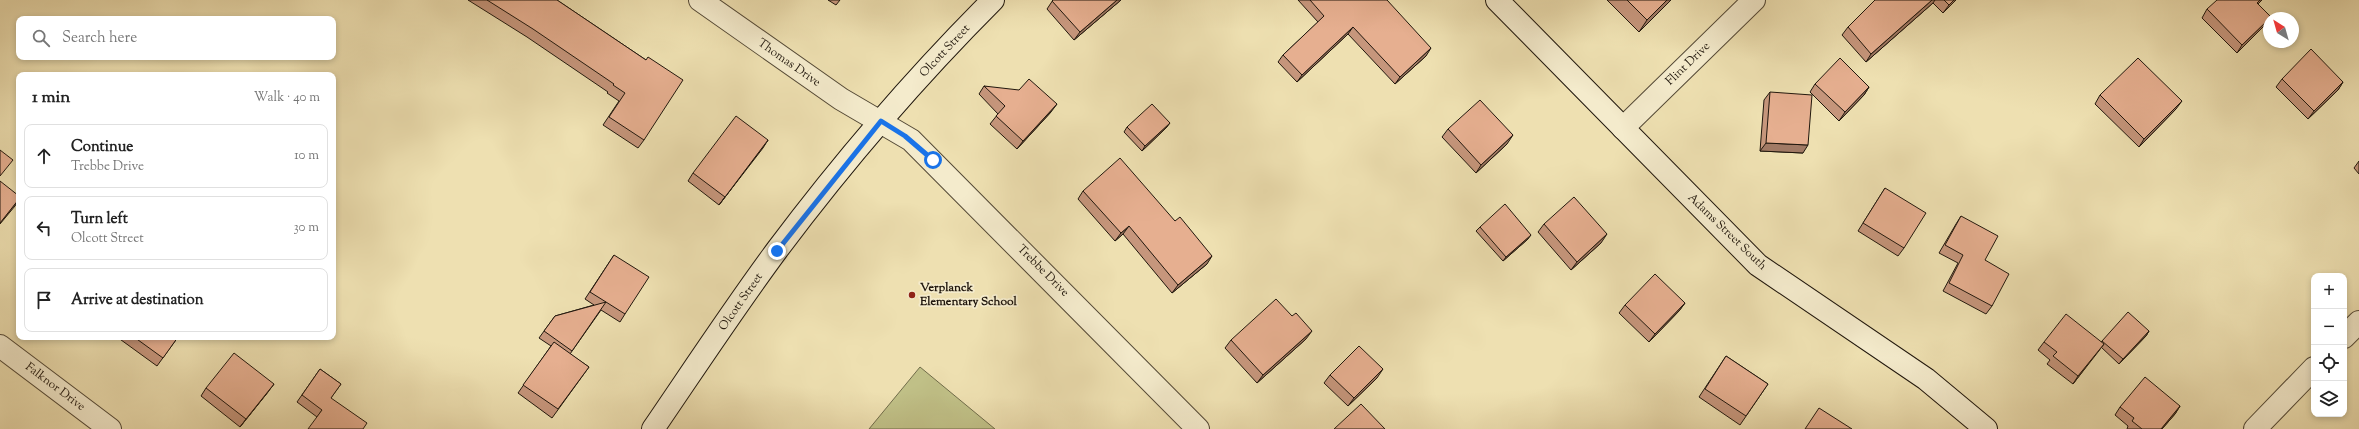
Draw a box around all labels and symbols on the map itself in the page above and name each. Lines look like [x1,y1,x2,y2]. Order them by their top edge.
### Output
north arrow [2263,12,2299,48]
street label: Olcott Street [916,20,974,82]
street label: Thomas Drive [754,35,825,92]
street label: Flint Drive [1662,38,1715,90]
route start [924,151,942,169]
street label: Adams Street South [1683,189,1771,275]
street label: Trebbe Drive [1013,241,1073,301]
route end [768,242,786,260]
street label: Olcott Street [714,269,768,335]
place label: Verplanck Elementary School [919,279,1017,311]
marker: Verplanck Elementary School [907,290,917,300]
street label: Falknor Drive [21,358,89,416]

